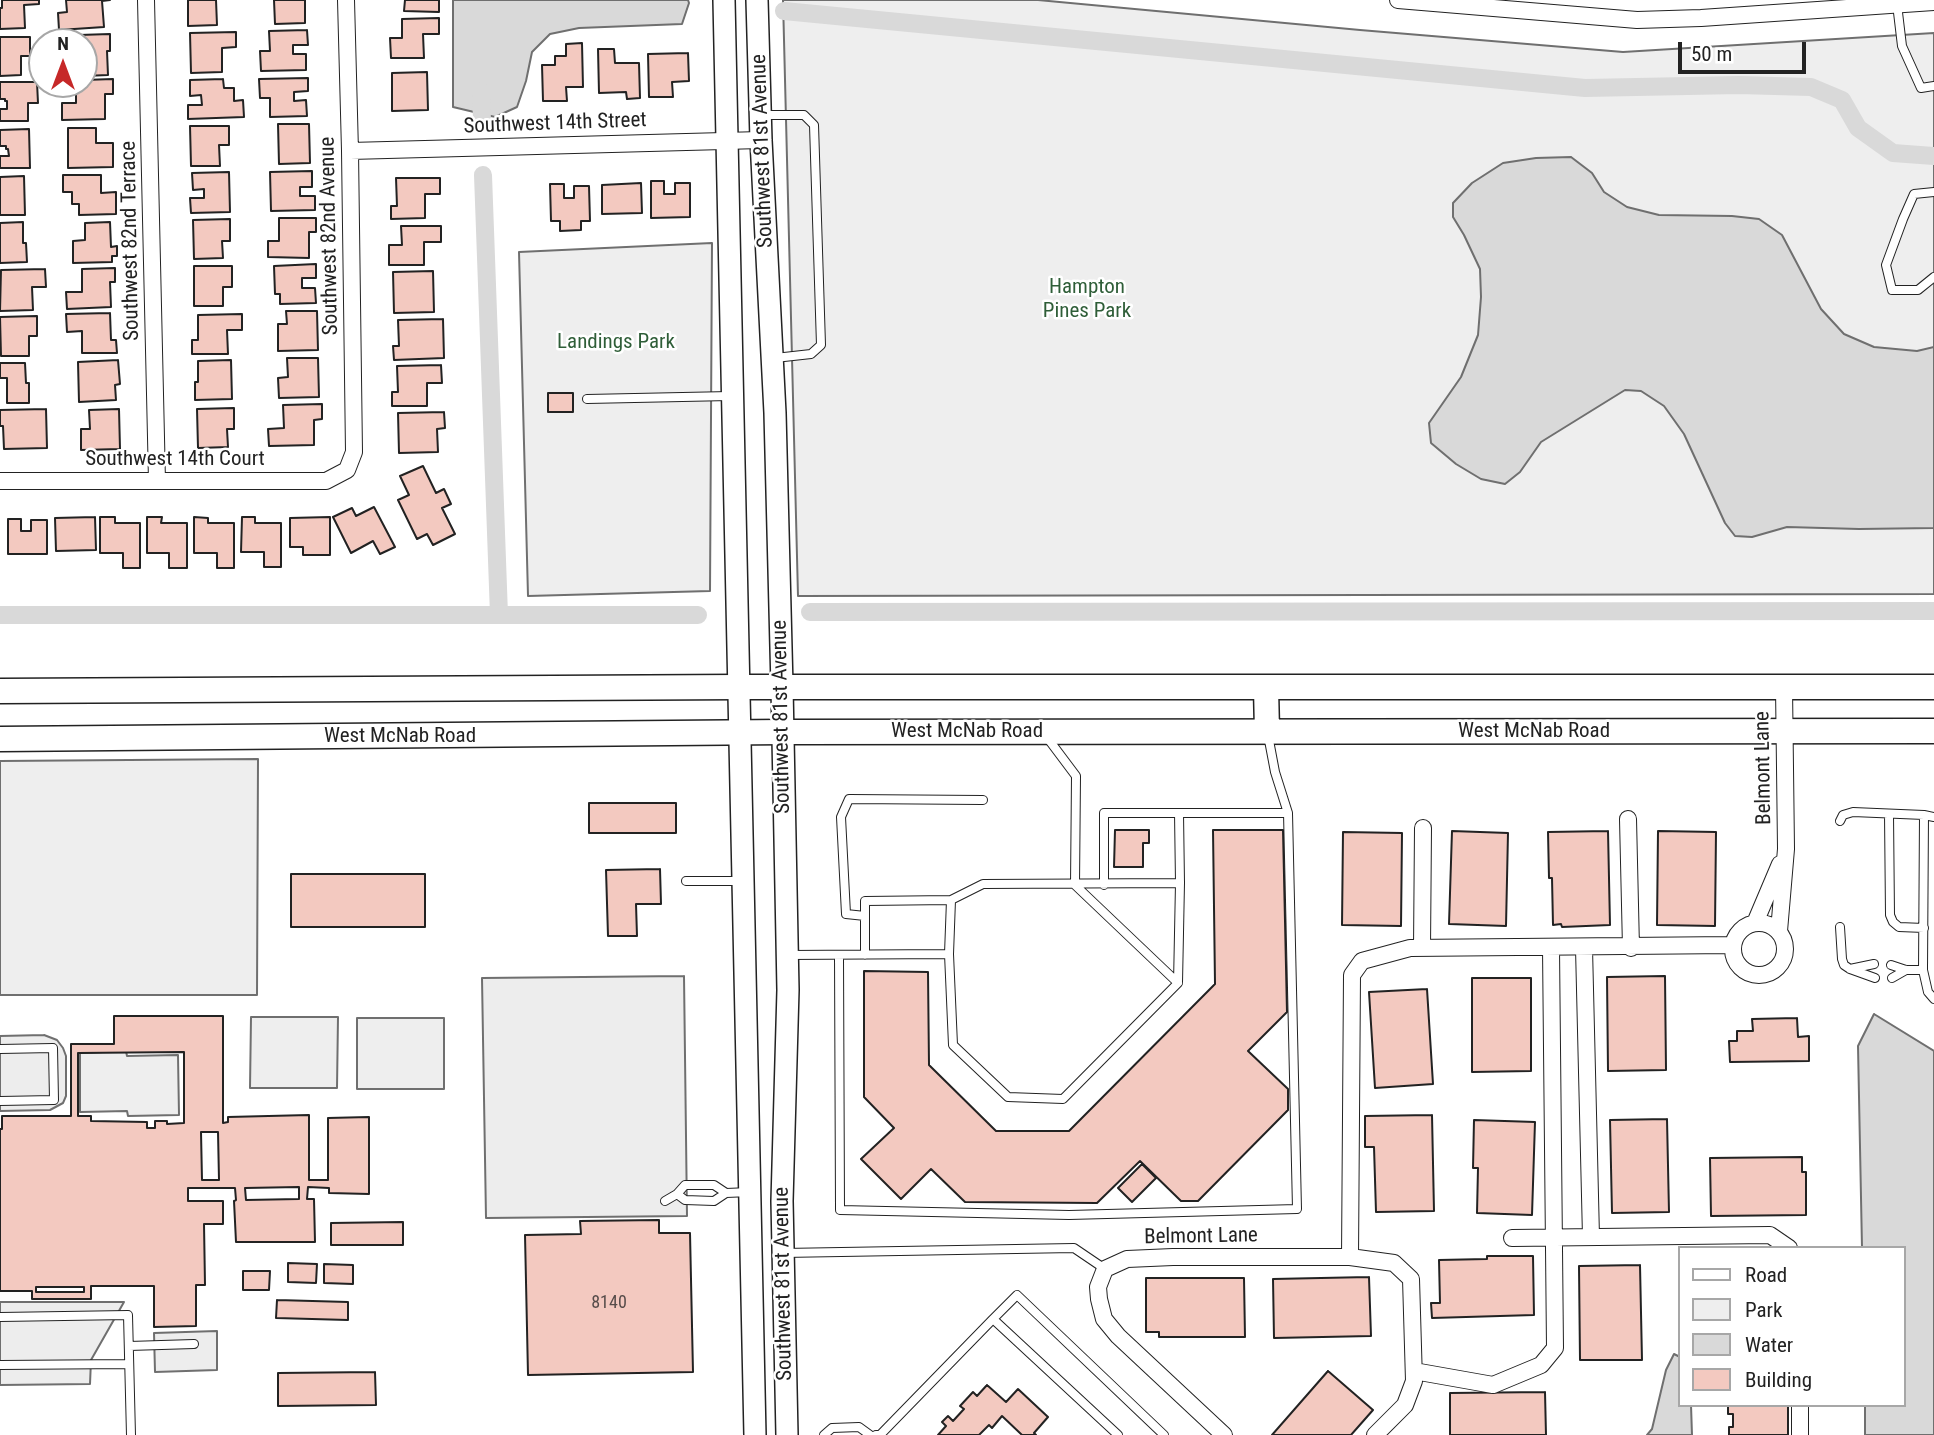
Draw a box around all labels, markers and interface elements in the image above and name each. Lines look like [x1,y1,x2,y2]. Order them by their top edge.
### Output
north arrow [28,28,98,98]
scale bar [1682,28,1810,72]
text: N [57,32,69,55]
text: 50 m [1691,42,1732,66]
street label: Southwest 81st Avenue [747,54,779,248]
street label: Southwest 14th Street [463,108,647,140]
street label: Southwest 82nd Avenue [316,136,344,336]
street label: Southwest 82nd Terrace [117,141,145,341]
park label: Hampton Pines Park [1043,275,1131,325]
park label: Landings Park [557,330,675,356]
street label: Southwest 14th Court [85,447,265,473]
street label: Southwest 81st Avenue [768,620,796,814]
street label: Belmont Lane [1750,711,1778,825]
street label: West McNab Road [891,719,1043,745]
street label: West McNab Road [1458,719,1610,745]
street label: West McNab Road [324,724,476,750]
street label: Southwest 81st Avenue [770,1187,798,1381]
street label: Belmont Lane [1144,1223,1258,1251]
legend [1678,1246,1906,1407]
text: Road [1745,1263,1787,1287]
house number: 8140 [591,1292,627,1314]
text: Park [1745,1298,1782,1322]
text: Water [1745,1333,1793,1357]
text: Building [1745,1368,1812,1392]

